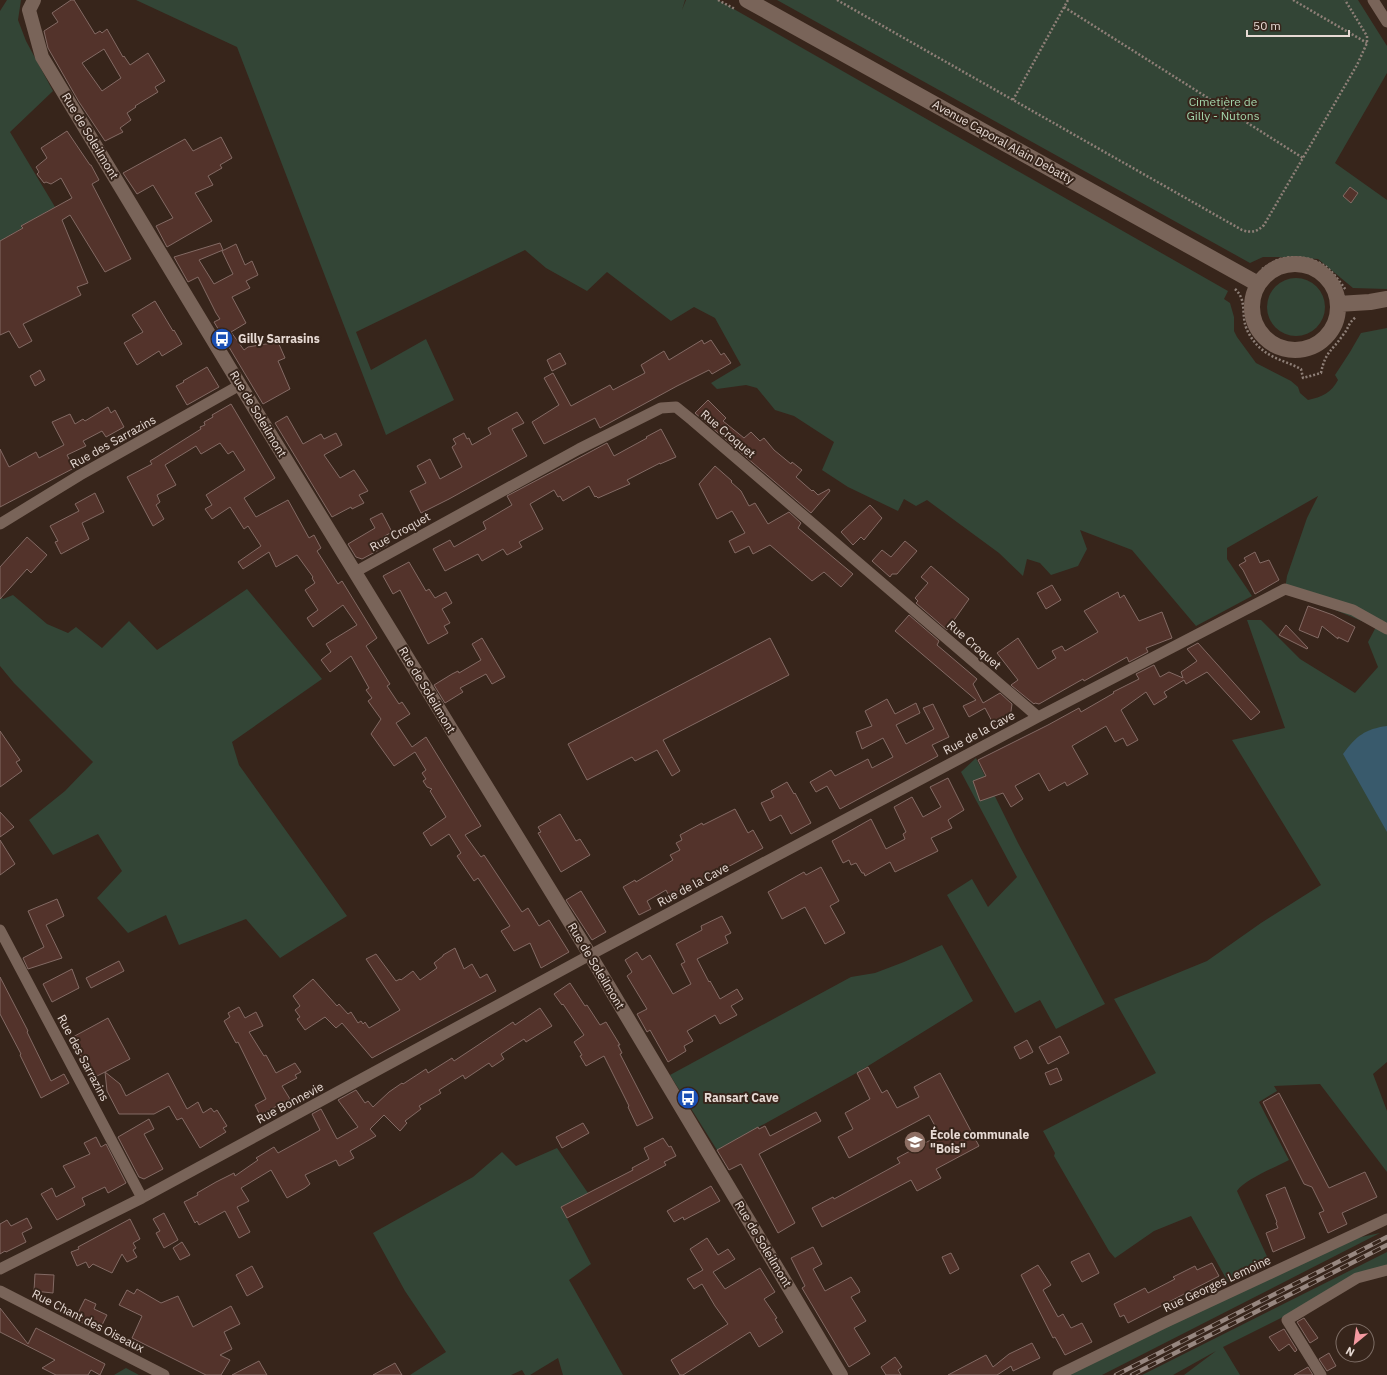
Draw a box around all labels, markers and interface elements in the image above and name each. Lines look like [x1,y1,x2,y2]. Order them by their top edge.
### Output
scale bar [1247,12,1349,38]
text: 50 m [1253,18,1281,33]
street label: Rue de Soleilmont [59,90,122,182]
park label: Cimetière de Gilly - Nutons [1187,94,1260,123]
street label: Avenue Caporal Alain Debatty [930,96,1077,187]
bus stop icon: Gilly Sarrasins [209,326,235,352]
place label: Gilly Sarrasins [238,331,320,346]
street label: Rue de Soleilmont [227,368,290,460]
street label: Rue Croquet [698,406,759,461]
street label: Rue des Sarrazins [67,412,158,471]
street label: Rue Croquet [367,509,433,554]
street label: Rue Croquet [944,617,1005,672]
street label: Rue de Soleilmont [396,644,459,736]
street label: Rue de la Cave [940,707,1018,758]
street label: Rue de la Cave [654,859,732,910]
street label: Rue de Soleilmont [565,920,628,1012]
street label: Rue des Sarrazins [54,1012,113,1104]
street label: Rue Bonnevie [254,1078,326,1127]
bus stop icon: Ransart Cave [675,1085,701,1111]
place label: Ransart Cave [704,1090,779,1105]
place label: École communale "Bois" [930,1126,1029,1156]
school or university icon: École communale "Bois" [902,1129,928,1155]
street label: Rue de Soleilmont [732,1198,795,1290]
street label: Rue Georges Lemoine [1160,1252,1273,1315]
street label: Rue Chant des Oiseaux [30,1286,147,1355]
north arrow [1335,1323,1375,1363]
text: N [1343,1344,1357,1360]

